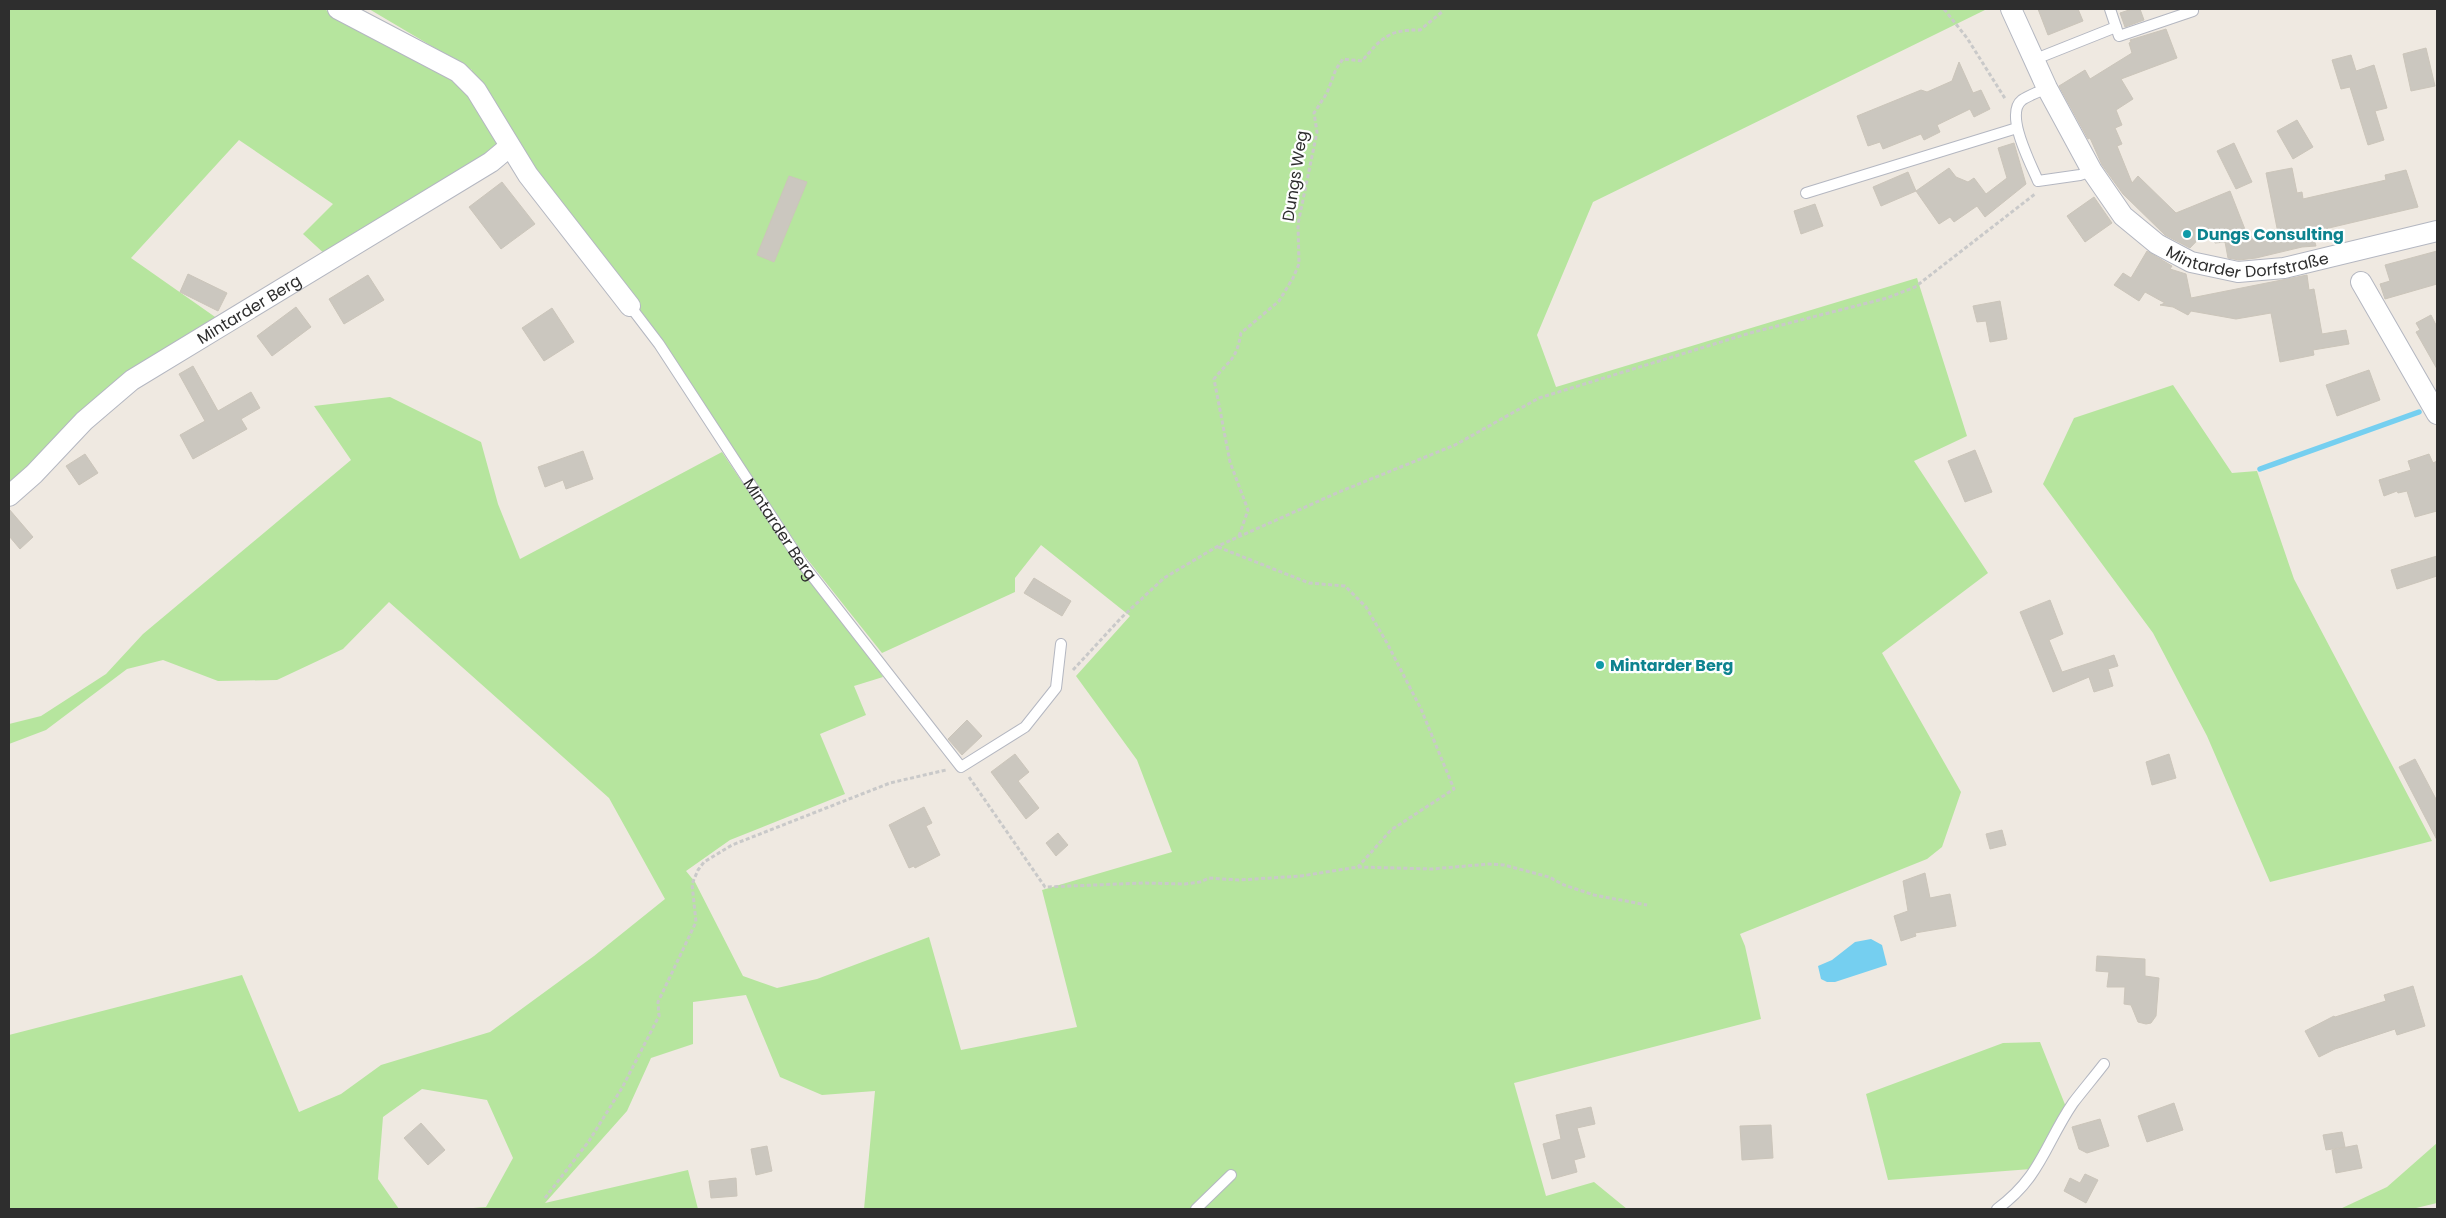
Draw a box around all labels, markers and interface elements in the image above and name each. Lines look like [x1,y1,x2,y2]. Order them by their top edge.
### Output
street label: Dungs Weg [1276,129,1314,223]
place label: Dungs Consulting [2197,223,2344,246]
marker: Dungs Consulting [2181,228,2193,240]
street label: Mintarder Dorfstraße [2162,239,2331,284]
street label: Mintarder Berg [192,269,305,350]
street label: Mintarder Berg [738,473,823,585]
place label: Mintarder Berg [1610,654,1733,677]
marker: Mintarder Berg [1594,659,1606,671]

